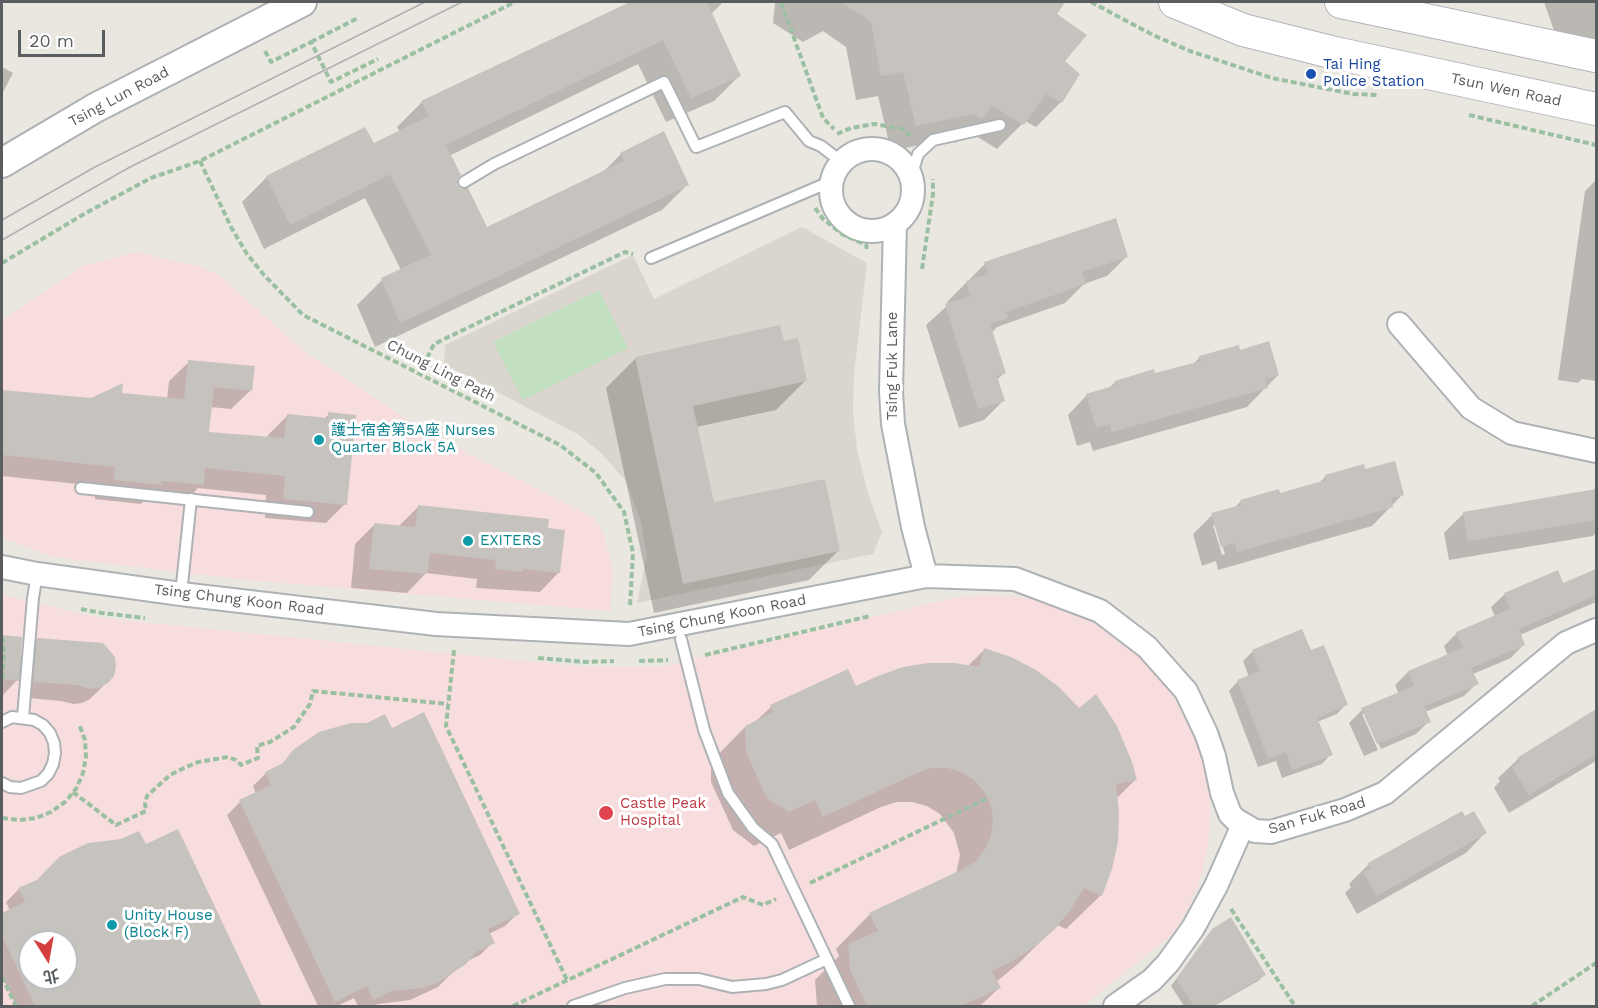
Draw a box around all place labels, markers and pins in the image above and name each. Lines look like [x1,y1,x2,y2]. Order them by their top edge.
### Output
place label: Tai Hing Police Station [1323,56,1424,91]
marker: Tai Hing Police Station [1304,67,1318,81]
place label: 護士宿舍第5A座 Nurses Quarter Block 5A [331,422,495,457]
marker: 護士宿舍第5A座 Nurses Quarter Block 5A [312,433,326,447]
place label: EXITERS [480,532,541,550]
marker: EXITERS [461,534,475,548]
place label: Castle Peak Hospital [620,795,706,830]
marker: Castle Peak Hospital [597,804,615,822]
place label: Unity House (Block F) [124,907,213,942]
marker: Unity House (Block F) [105,918,119,932]

